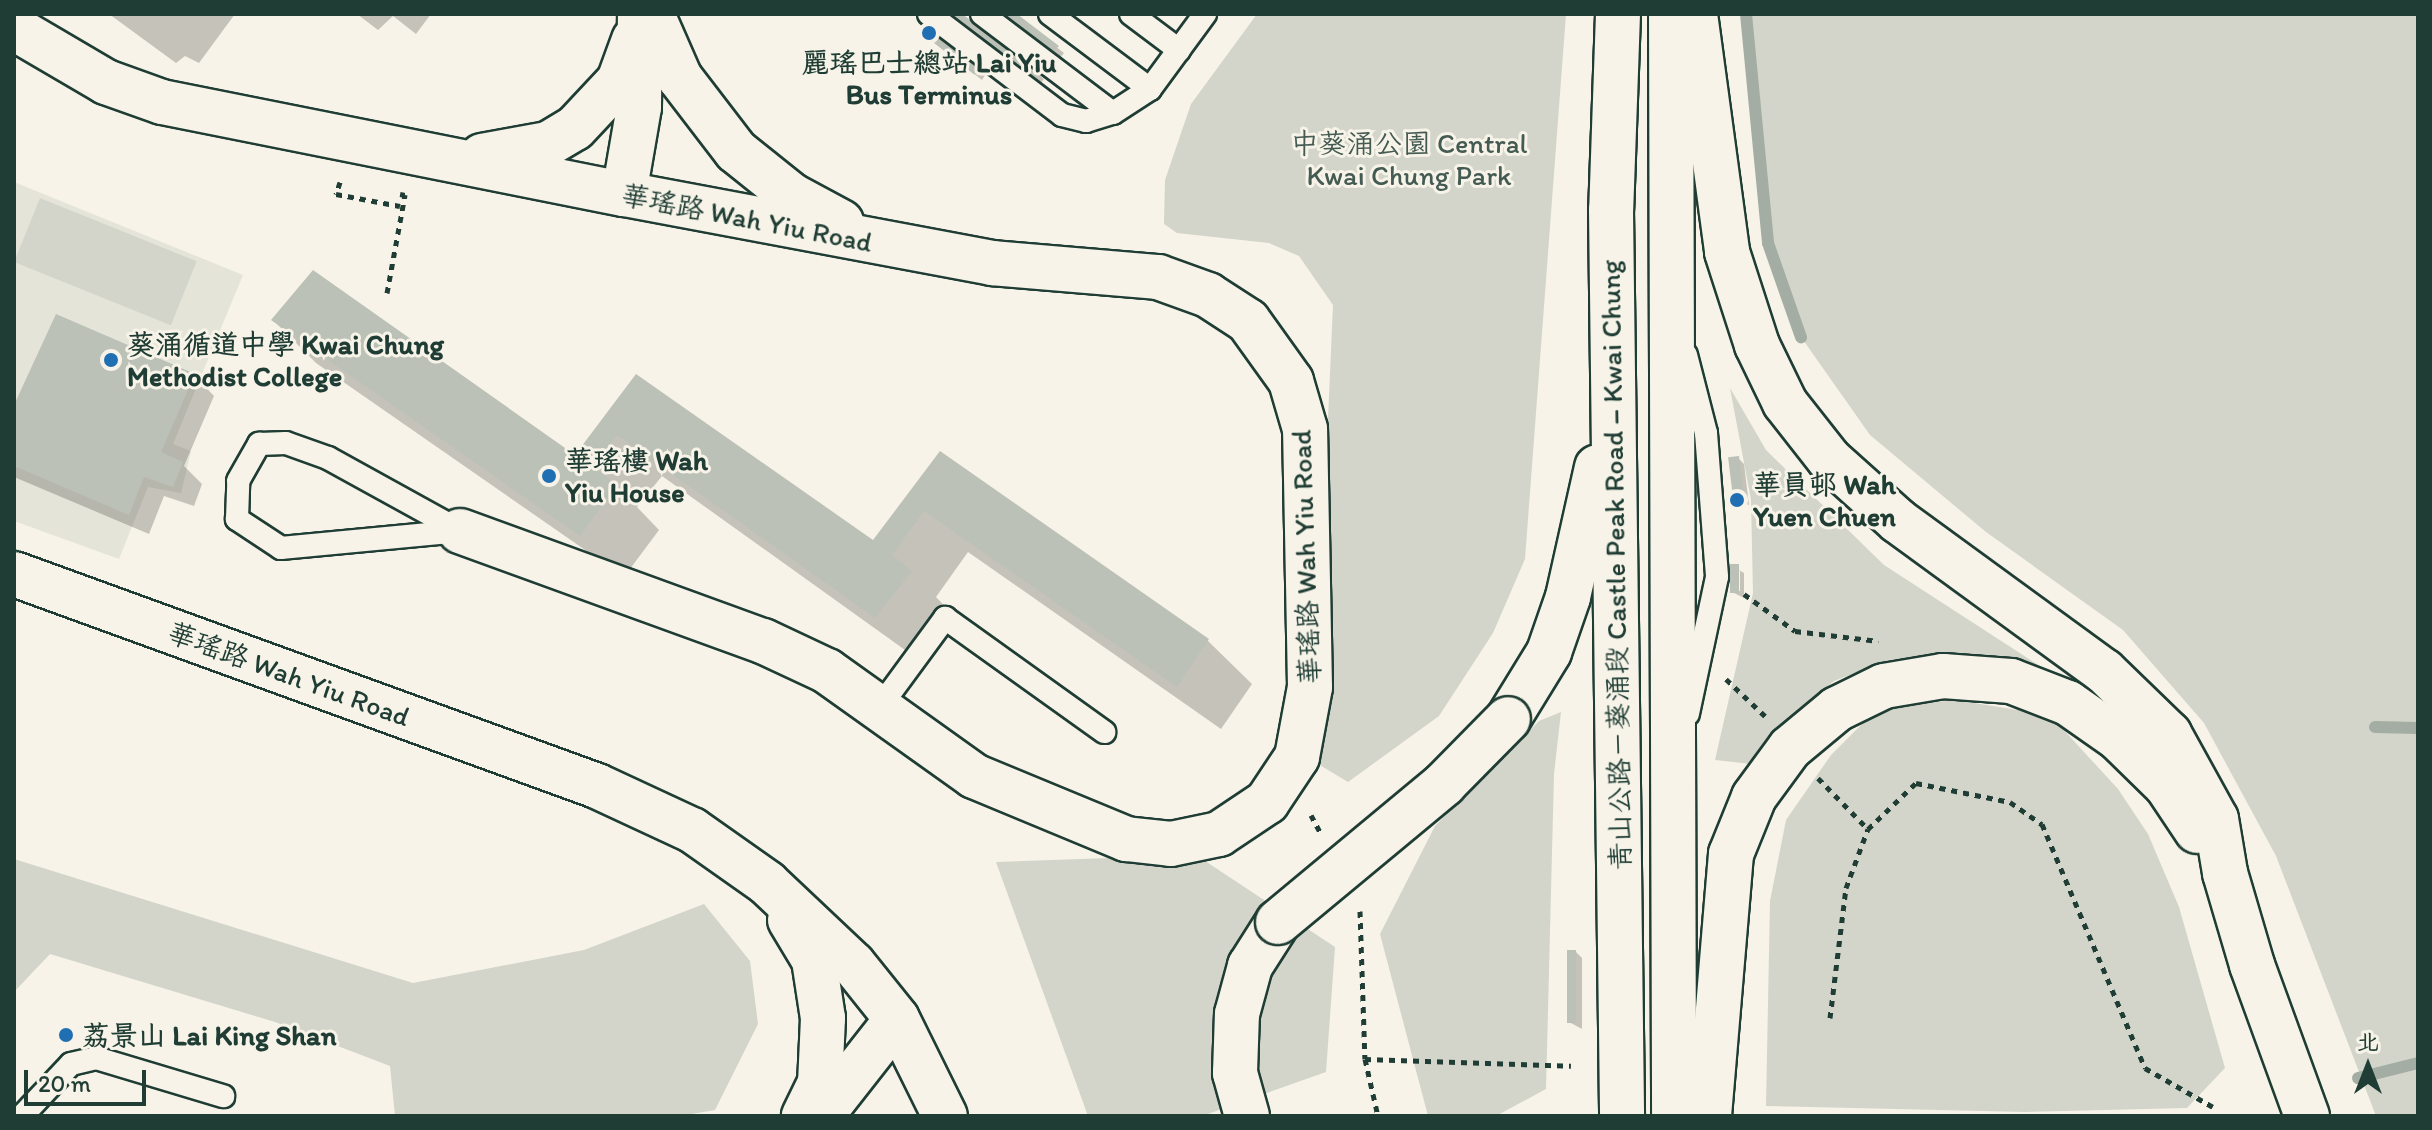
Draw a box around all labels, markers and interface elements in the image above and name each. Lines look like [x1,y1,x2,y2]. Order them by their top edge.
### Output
marker: 麗瑤巴士總站 Lai Yiu Bus Terminus [920,24,938,42]
place label: 麗瑤巴士總站 Lai Yiu Bus Terminus [802,45,1056,111]
park label: 中葵涌公園 Central Kwai Chung Park [1291,126,1527,192]
street label: 華瑤路 Wah Yiu Road [619,177,875,259]
street label: 青山公路－葵涌段 Castle Peak Road – Kwai Chung [1593,261,1637,869]
place label: 葵涌循道中學 Kwai Chung Methodist College [127,327,444,393]
marker: 葵涌循道中學 Kwai Chung Methodist College [102,351,120,369]
street label: 華瑤路 Wah Yiu Road [1284,429,1326,685]
place label: 華瑤樓 Wah Yiu House [565,443,708,509]
marker: 華瑤樓 Wah Yiu House [540,467,558,485]
place label: 華員邨 Wah Yuen Chuen [1753,467,1896,533]
marker: 華員邨 Wah Yuen Chuen [1728,491,1746,509]
street label: 華瑤路 Wah Yiu Road [164,615,414,733]
place label: 荔景山 Lai King Shan [82,1018,336,1052]
marker: 荔景山 Lai King Shan [57,1026,75,1044]
north arrow [2328,1026,2408,1106]
text: 北 [2357,1028,2379,1055]
scale bar [28,1054,150,1104]
text: 20 m [38,1069,91,1098]

